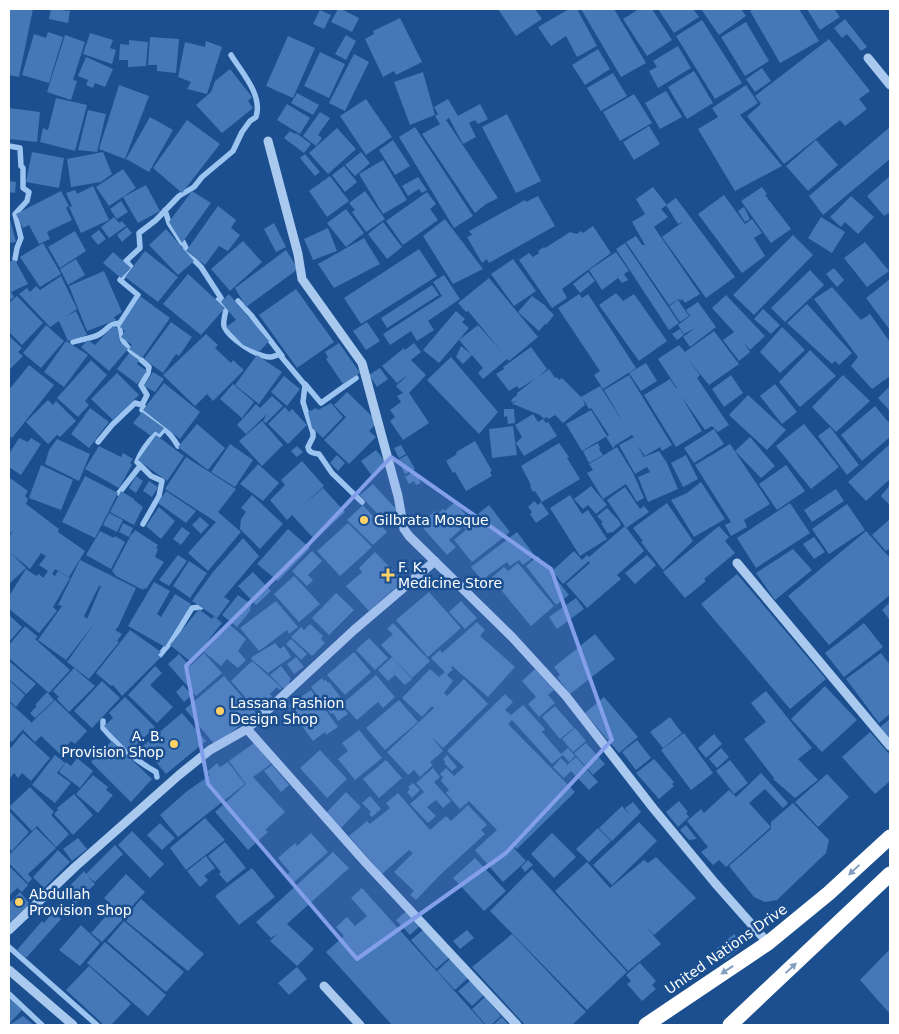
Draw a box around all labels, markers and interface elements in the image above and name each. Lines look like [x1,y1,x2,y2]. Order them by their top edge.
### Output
place label: Gilbrata Mosque [374,512,489,528]
marker: Gilbrata Mosque [358,514,370,526]
place label: F. K. Medicine Store [398,559,502,591]
marker: F. K. Medicine Store [382,569,394,581]
place label: Lassana Fashion Design Shop [230,695,344,727]
marker: Lassana Fashion Design Shop [214,705,226,717]
place label: A. B. Provision Shop [61,728,164,760]
marker: A. B. Provision Shop [168,738,180,750]
one-way arrow [849,864,861,876]
place label: Abdullah Provision Shop [29,886,132,918]
marker: Abdullah Provision Shop [13,896,25,908]
street label: United Nations Drive [662,901,790,997]
one-way arrow [785,962,797,974]
one-way arrow [720,966,734,975]

